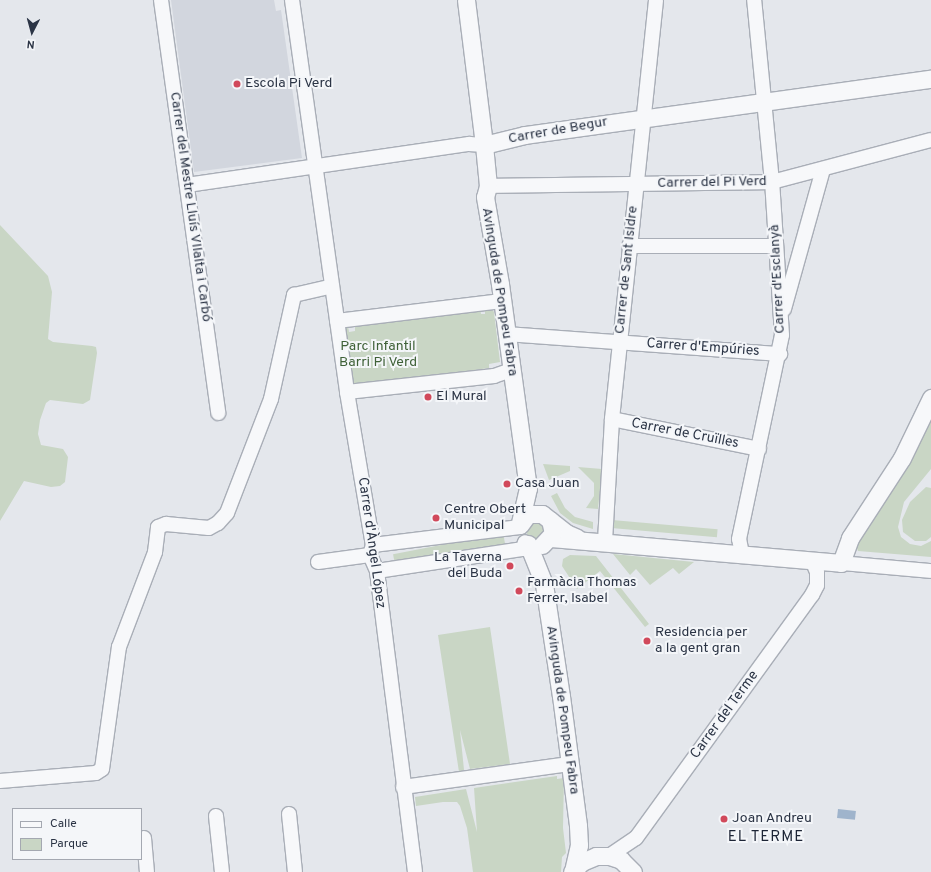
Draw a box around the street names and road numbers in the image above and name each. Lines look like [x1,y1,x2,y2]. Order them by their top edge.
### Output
street label: Carrer del Mestre Lluís VIlalta i Carbó [165,91,215,323]
street label: Carrer de Begur [507,114,609,148]
street label: Carrer del Pi Verd [657,174,767,192]
street label: Carrer de Sant Isidre [612,205,642,335]
street label: Avinguda de Pompeu Fabra [477,207,521,377]
street label: Carrer d'Esclanyà [767,224,789,334]
street label: Carrer d'Empúries [646,336,760,360]
street label: Carrer de Cruïlles [630,415,740,453]
street label: Carrer d'Àngel López [353,476,389,610]
street label: Avinguda de Pompeu Fabra [542,624,582,796]
street label: Carrer del Terme [687,667,763,763]

